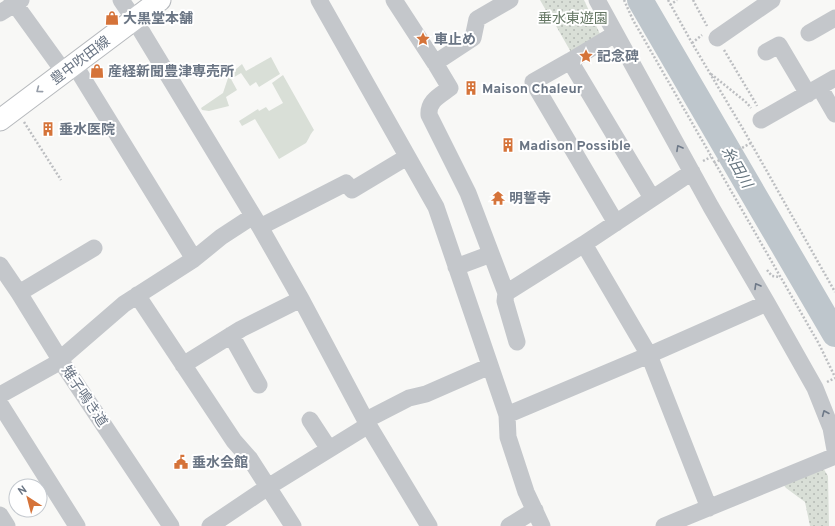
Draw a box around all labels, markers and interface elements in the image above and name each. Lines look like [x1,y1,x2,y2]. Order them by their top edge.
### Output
shop icon: 大黒堂本舗 [104,10,120,26]
park label: 垂水東遊園 [538,10,608,28]
place label: 大黒堂本舗 [123,11,193,28]
place icon: 車止め [415,31,431,47]
place label: 車止め [434,32,476,49]
street label: 豊中吹田線 [48,33,114,89]
place icon: 記念碑 [578,48,594,64]
place label: 記念碑 [597,49,639,66]
shop icon: 産経新聞豊津専売所 [89,63,105,79]
place label: 産経新聞豊津専売所 [108,64,234,81]
building icon: Maison Chaleur [463,80,479,96]
place label: Maison Chaleur [482,81,583,98]
one-way arrow [37,86,44,93]
building icon: 垂水医院 [40,121,56,137]
place label: 垂水医院 [59,122,115,139]
building icon: Madison Possible [500,137,516,153]
place label: Madison Possible [519,138,631,155]
water label: 糸田川 [716,144,756,194]
one-way arrow [676,145,684,153]
temple icon: 明誓寺 [490,190,506,206]
place label: 明誓寺 [509,191,551,208]
one-way arrow [754,283,761,290]
street label: 雉子鳴き道 [57,363,110,431]
one-way arrow [821,409,829,416]
public building icon: 垂水会館 [173,454,189,470]
place label: 垂水会館 [192,455,248,472]
north arrow [8,478,48,518]
text: N [15,483,30,499]

